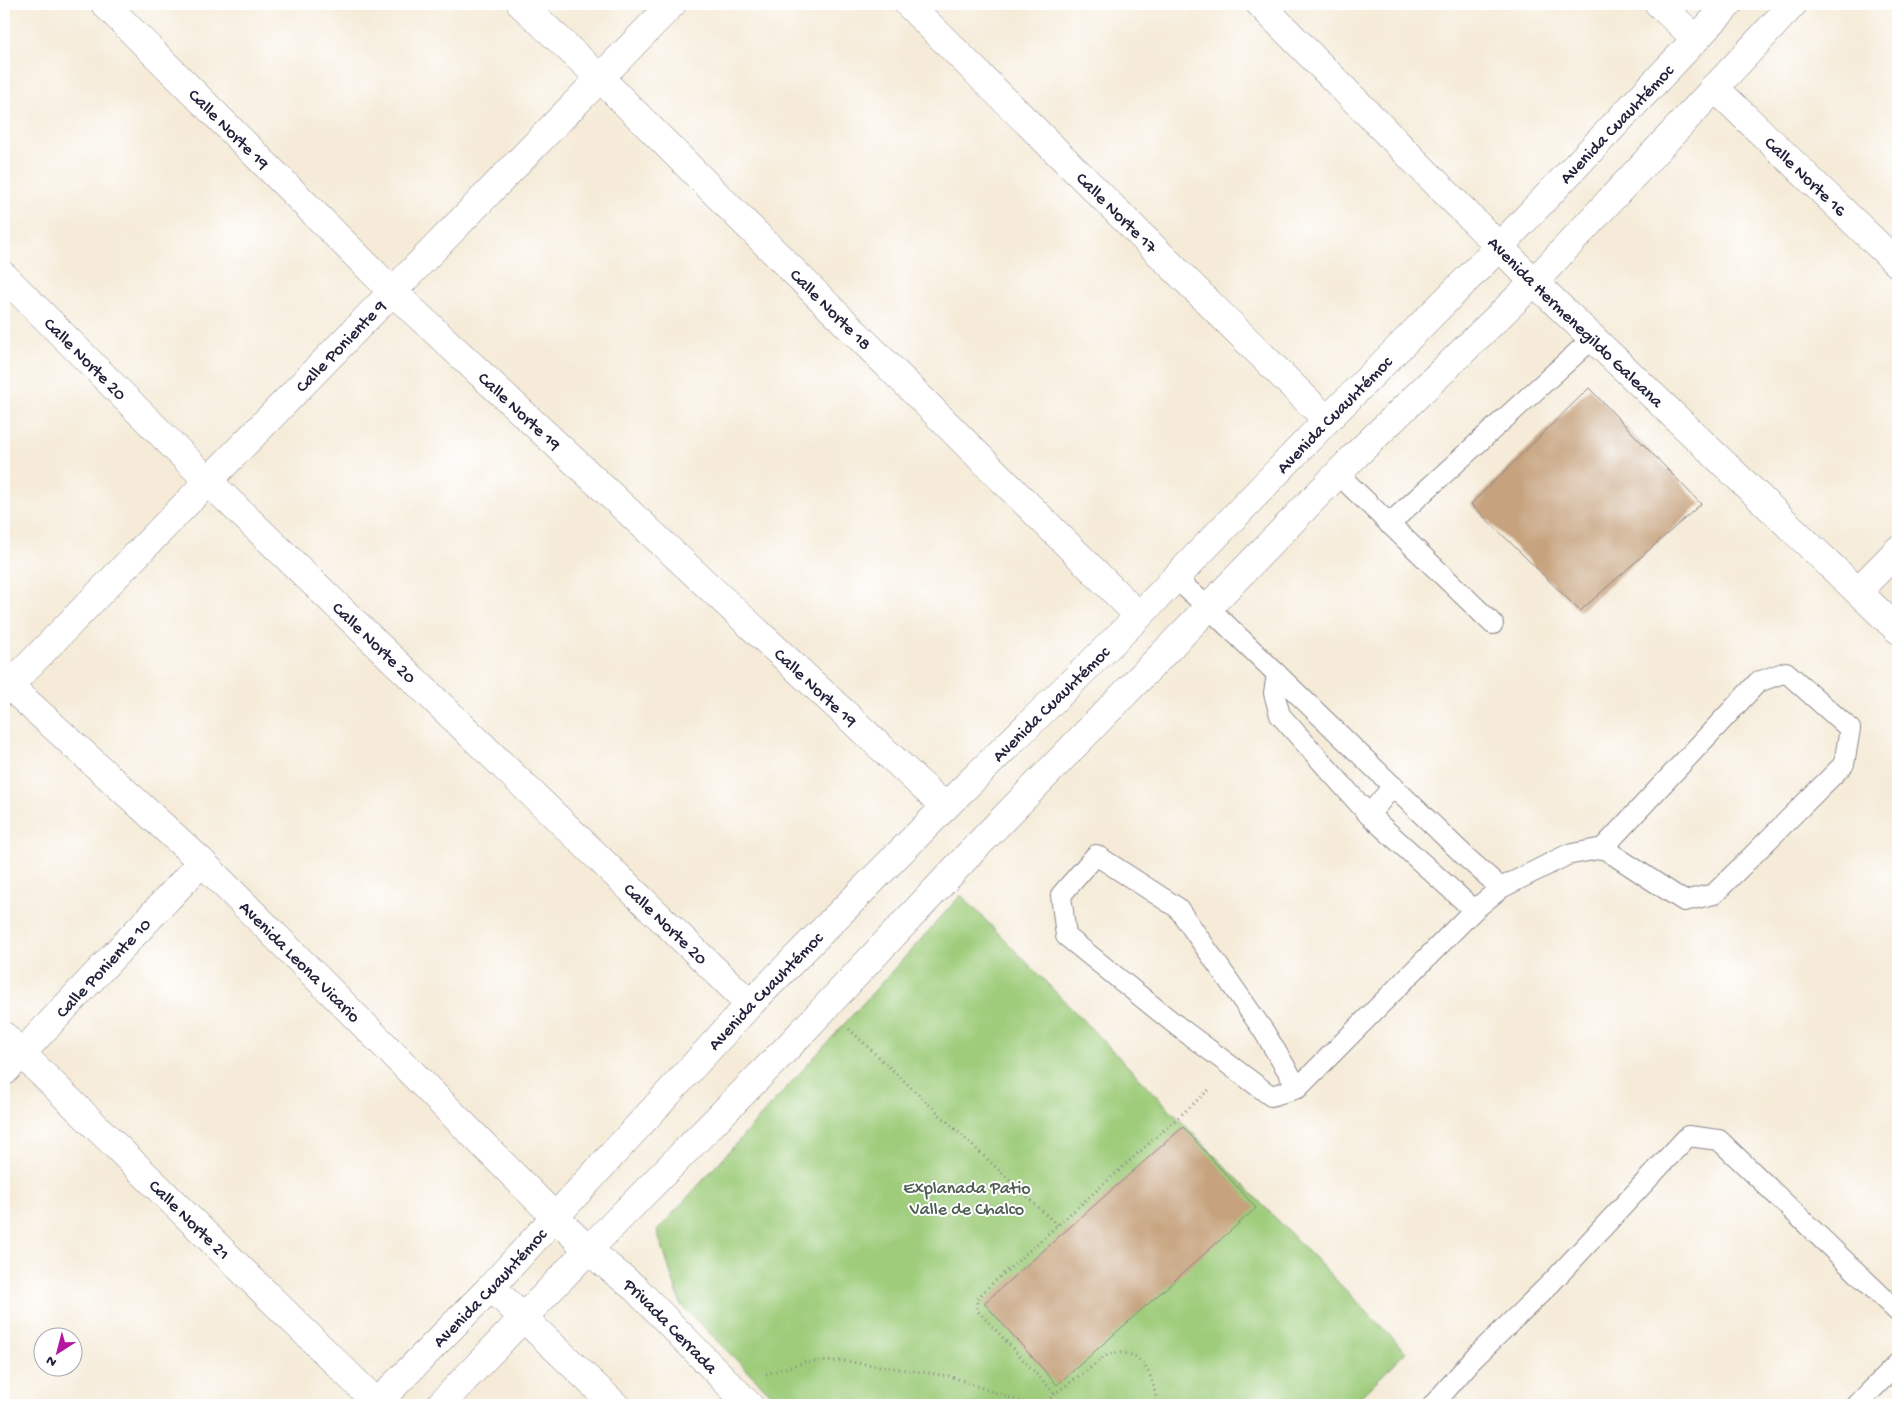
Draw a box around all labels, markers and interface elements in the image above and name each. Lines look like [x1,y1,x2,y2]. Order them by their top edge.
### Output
street label: Avenida Cuauhtémoc [1556,61,1680,189]
street label: Calle Norte 19 [183,85,273,175]
street label: Calle Norte 16 [1759,133,1851,222]
street label: Calle Norte 17 [1070,169,1161,259]
street label: Avenida Hermenegildo Galeana [1482,233,1667,414]
street label: Calle Norte 18 [784,265,875,356]
street label: Calle Poniente 9 [292,297,392,398]
street label: Calle Norte 20 [38,314,130,406]
street label: Avenida Cuauhtémoc [1273,352,1398,479]
street label: Calle Norte 19 [472,368,564,456]
street label: Calle Norte 20 [327,598,419,689]
street label: Avenida Cuauhtémoc [989,642,1116,767]
street label: Calle Norte 19 [769,645,860,732]
street label: Calle Norte 20 [618,880,711,970]
street label: Avenida Leona Vicario [234,898,364,1028]
street label: Calle Poniente 10 [53,915,157,1023]
street label: Avenida Cuauhtémoc [705,928,829,1056]
street label: Calle Norte 21 [143,1176,233,1265]
park label: Explanada Patio Valle de Chalco [903,1179,1031,1221]
street label: Avenida Cuauhtémoc [429,1224,553,1353]
street label: Privada Cerrada [618,1275,721,1380]
north arrow [32,1326,82,1376]
text: N [43,1351,61,1370]

